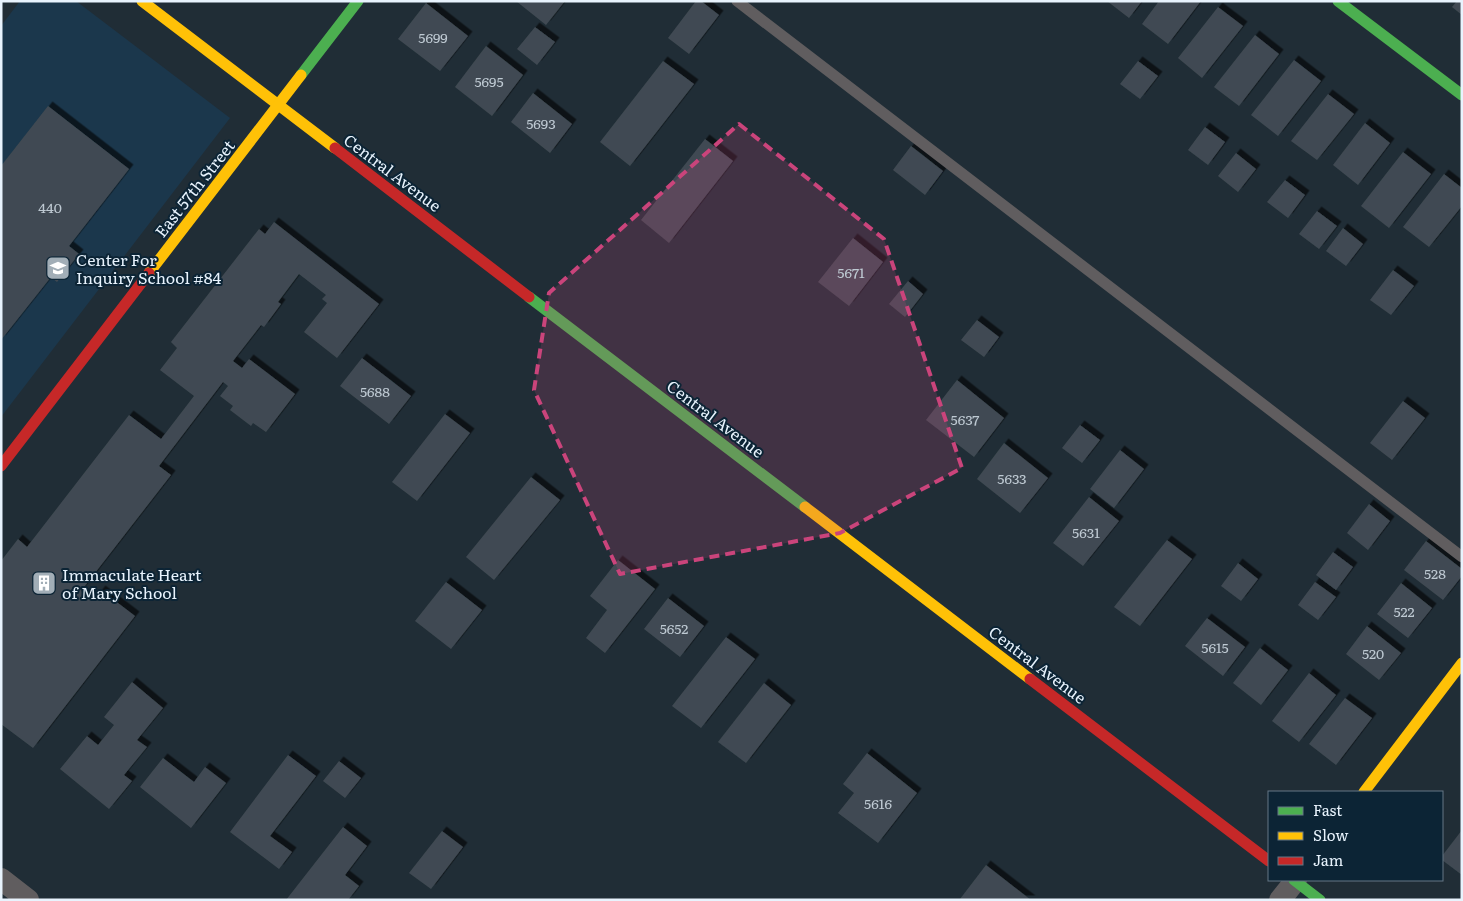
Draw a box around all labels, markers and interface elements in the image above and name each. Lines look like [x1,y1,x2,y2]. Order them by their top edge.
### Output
house number: 5699 [418,27,448,47]
house number: 5695 [474,71,504,91]
house number: 5693 [526,113,556,133]
street label: Central Avenue [339,127,447,217]
street label: East 57th Street [148,134,240,242]
house number: 440 [38,197,62,217]
place label: Center For Inquiry School #84 [76,247,222,289]
school or university icon: Center For Inquiry School #84 [45,255,71,281]
house number: 5671 [837,262,865,282]
street label: Central Avenue [662,373,770,463]
house number: 5688 [360,381,390,401]
house number: 5637 [951,409,979,429]
house number: 5633 [997,468,1027,488]
house number: 5631 [1072,522,1100,542]
place label: Immaculate Heart of Mary School [62,562,202,604]
house number: 528 [1424,563,1446,583]
building icon: Immaculate Heart of Mary School [31,570,57,596]
house number: 522 [1393,601,1415,621]
house number: 5652 [660,618,688,638]
street label: Central Avenue [984,619,1092,709]
house number: 5615 [1201,637,1229,657]
house number: 520 [1362,643,1384,663]
legend [1268,791,1443,881]
house number: 5616 [864,793,892,813]
text: Fast [1313,798,1342,821]
text: Slow [1313,823,1348,846]
text: Jam [1313,848,1344,871]

